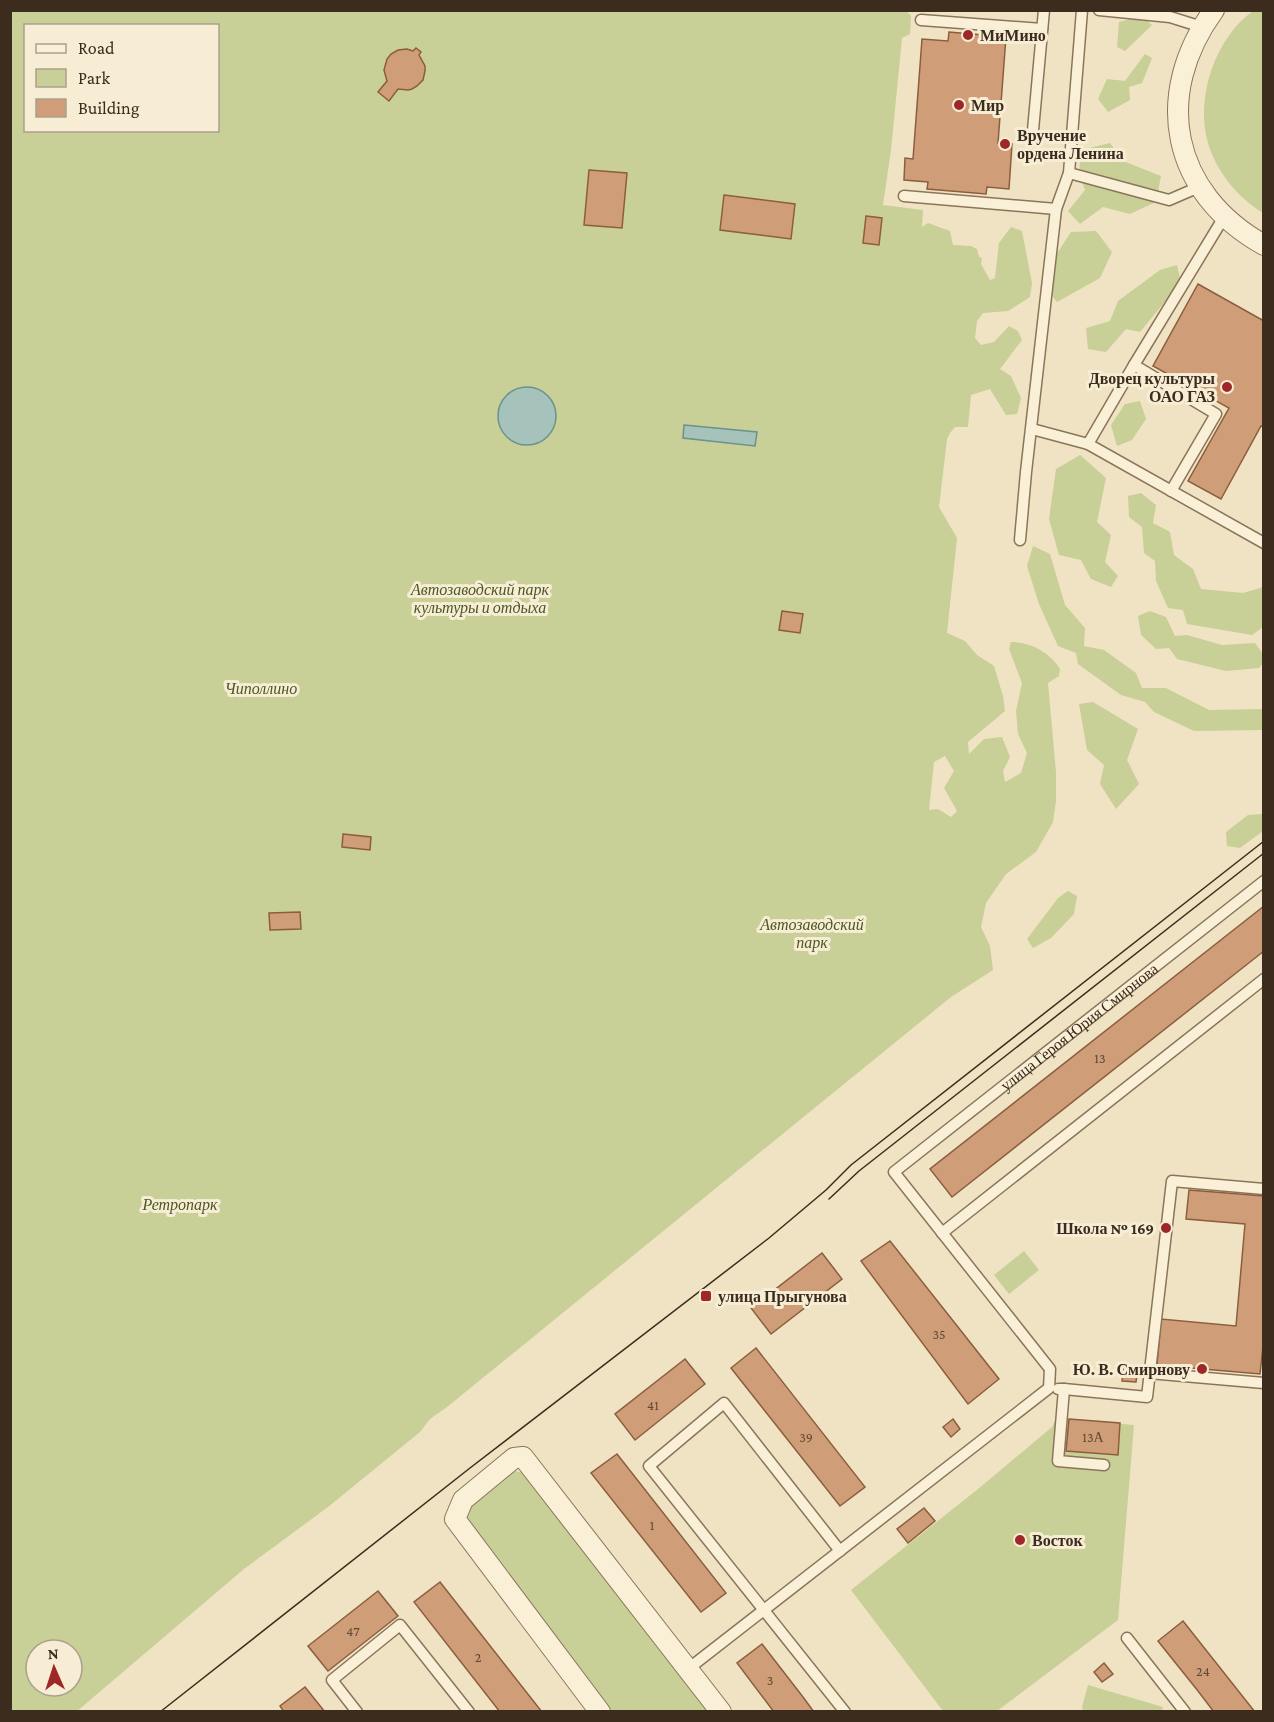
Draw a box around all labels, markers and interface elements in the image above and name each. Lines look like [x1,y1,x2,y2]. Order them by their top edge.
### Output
legend [24,24,219,132]
place label: МиМино [980,27,1046,44]
marker: МиМино [961,28,975,42]
text: Road [78,38,115,58]
text: Park [78,68,110,88]
place label: Мир [971,97,1004,115]
text: Building [78,98,140,118]
marker: Мир [952,98,966,112]
place label: Вручение ордена Ленина [1017,127,1124,163]
marker: Вручение ордена Ленина [998,137,1012,151]
place label: Дворец культуры ОАО ГАЗ [1089,370,1216,405]
marker: Дворец культуры ОАО ГАЗ [1220,380,1234,394]
park label: Автозаводский парк культуры и отдыха [410,581,550,617]
park label: Чиполлино [225,680,297,697]
park label: Автозаводский парк [759,916,864,952]
street label: улица Героя Юрия Смирнова [997,959,1161,1094]
house number: 13 [1094,1050,1106,1066]
park label: Ретропарк [141,1196,218,1214]
place label: Школа № 169 [1056,1220,1154,1237]
marker: Школа № 169 [1159,1221,1173,1235]
place label: улица Прыгунова [718,1288,847,1306]
marker: улица Прыгунова [699,1289,713,1303]
house number: 35 [932,1326,946,1342]
place label: Ю. В. Смирнову [1073,1361,1190,1379]
marker: Ю. В. Смирнову [1195,1362,1209,1376]
house number: 41 [647,1397,659,1413]
house number: 39 [799,1429,813,1445]
house number: 13А [1082,1429,1105,1445]
house number: 1 [650,1517,655,1533]
place label: Восток [1032,1532,1083,1549]
marker: Восток [1013,1533,1027,1547]
house number: 47 [346,1623,360,1639]
north arrow [24,1638,84,1698]
text: N [47,1645,59,1662]
house number: 2 [475,1649,482,1665]
house number: 24 [1196,1663,1210,1679]
house number: 3 [767,1672,773,1688]

